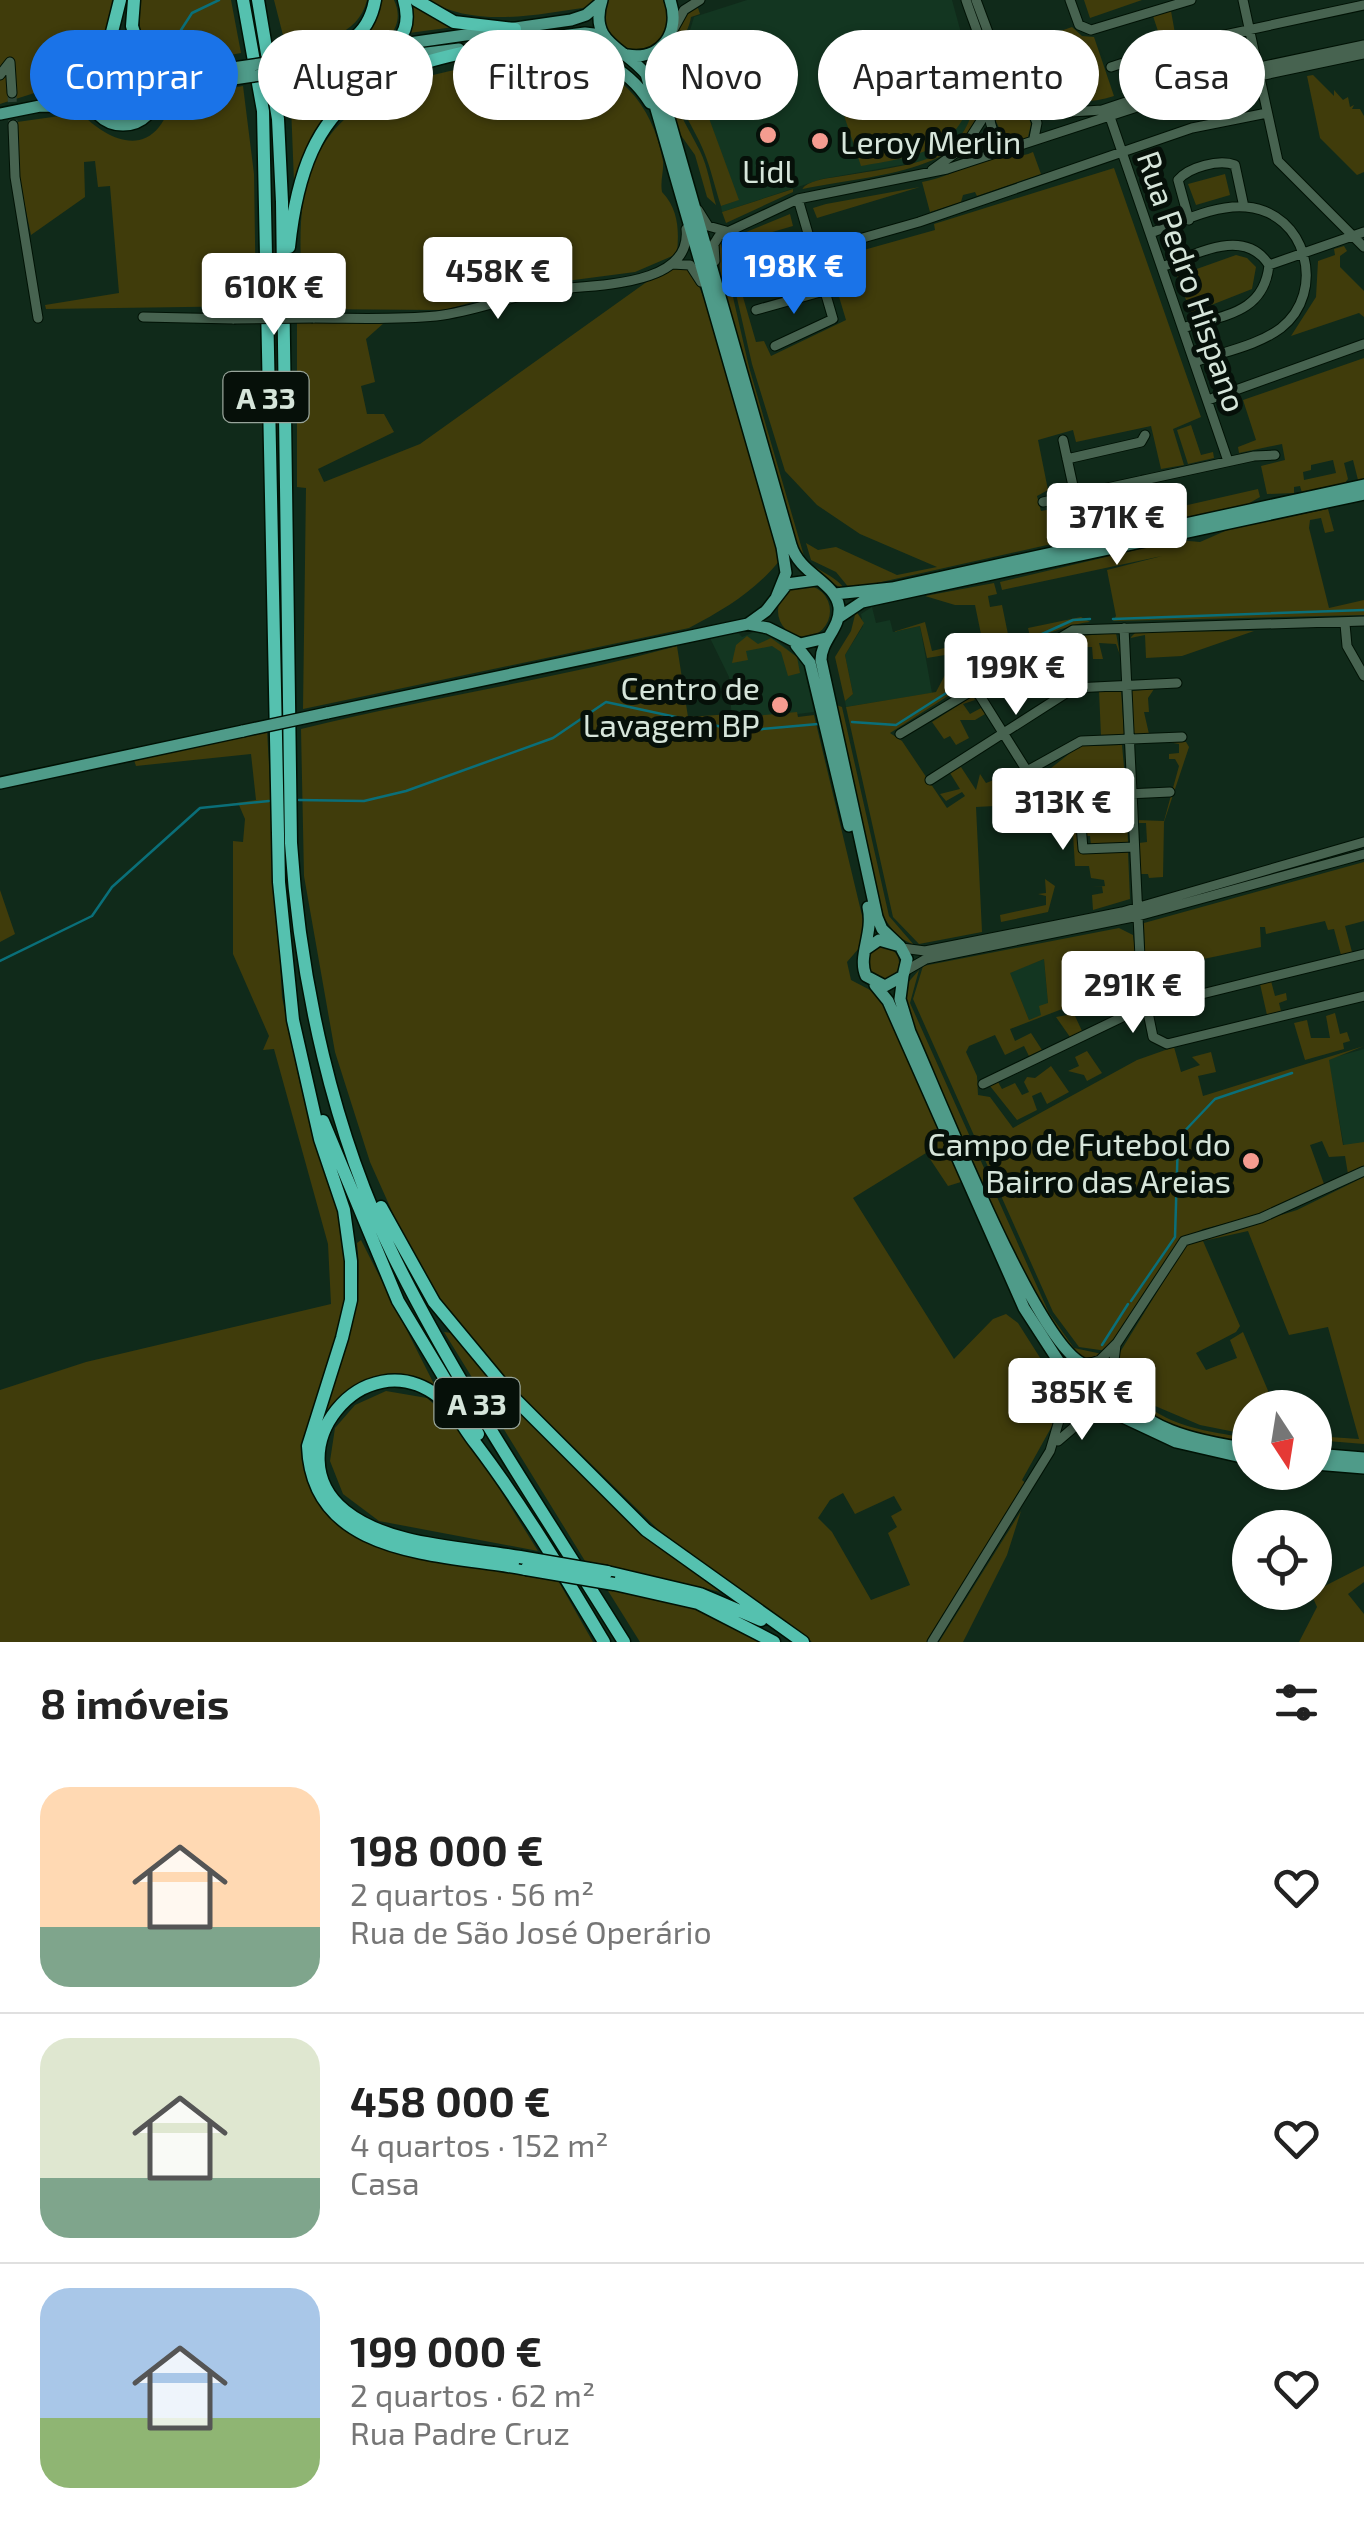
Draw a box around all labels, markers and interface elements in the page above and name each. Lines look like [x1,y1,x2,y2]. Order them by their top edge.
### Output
chip: Comprar [30,30,238,120]
chip: Alugar [258,30,433,120]
chip: Filtros [453,30,625,120]
chip: Novo [645,30,798,120]
chip: Apartamento [818,30,1099,120]
chip: Casa [1119,30,1265,120]
place label: Leroy Merlin [840,122,1021,160]
marker: Lidl [757,124,779,146]
marker: Leroy Merlin [809,130,831,152]
street label: Rua Pedro Hispano [1131,146,1255,416]
place label: Lidl [742,151,795,189]
pin: 198K € [713,232,875,317]
pin: 458K € [417,237,579,322]
text: 198K € [744,245,844,283]
text: 458K € [445,250,551,288]
pin: 610K € [193,253,355,338]
text: 610K € [224,266,324,304]
road number: A 33 [224,372,308,422]
pin: 371K € [1036,483,1198,568]
text: 371K € [1069,496,1165,534]
pin: 199K € [935,633,1097,718]
text: 199K € [966,646,1066,684]
place label: Centro de Lavagem BP [583,668,760,743]
marker: Centro de Lavagem BP [769,694,791,716]
pin: 313K € [982,768,1144,853]
text: 313K € [1014,781,1112,819]
pin: 291K € [1052,951,1214,1036]
text: 291K € [1084,964,1182,1002]
place label: Campo de Futebol do Bairro das Areias [928,1124,1231,1199]
marker: Campo de Futebol do Bairro das Areias [1240,1150,1262,1172]
pin: 385K € [1001,1358,1163,1443]
text: 385K € [1030,1371,1134,1409]
road number: A 33 [434,1378,520,1428]
north arrow [1232,1390,1332,1490]
map controls [1232,1390,1332,1610]
button: locate [1232,1510,1332,1610]
icon: filters [1269,1675,1324,1730]
text: 8 imóveis [40,1677,229,1727]
text: 198 000 € [350,1824,544,1874]
icon: home [120,1827,240,1947]
icon: heart [1269,1860,1324,1915]
text: 2 quartos · 56 m² [350,1874,594,1912]
text: Rua de São José Operário [350,1912,712,1950]
text: 458 000 € [350,2075,551,2125]
icon: home [120,2078,240,2198]
icon: heart [1269,2111,1324,2166]
text: 4 quartos · 152 m² [350,2125,608,2163]
text: Casa [350,2163,420,2201]
text: 199 000 € [350,2325,542,2375]
icon: home [120,2328,240,2448]
icon: heart [1269,2361,1324,2416]
text: 2 quartos · 62 m² [350,2375,595,2413]
text: Rua Padre Cruz [350,2413,570,2451]

